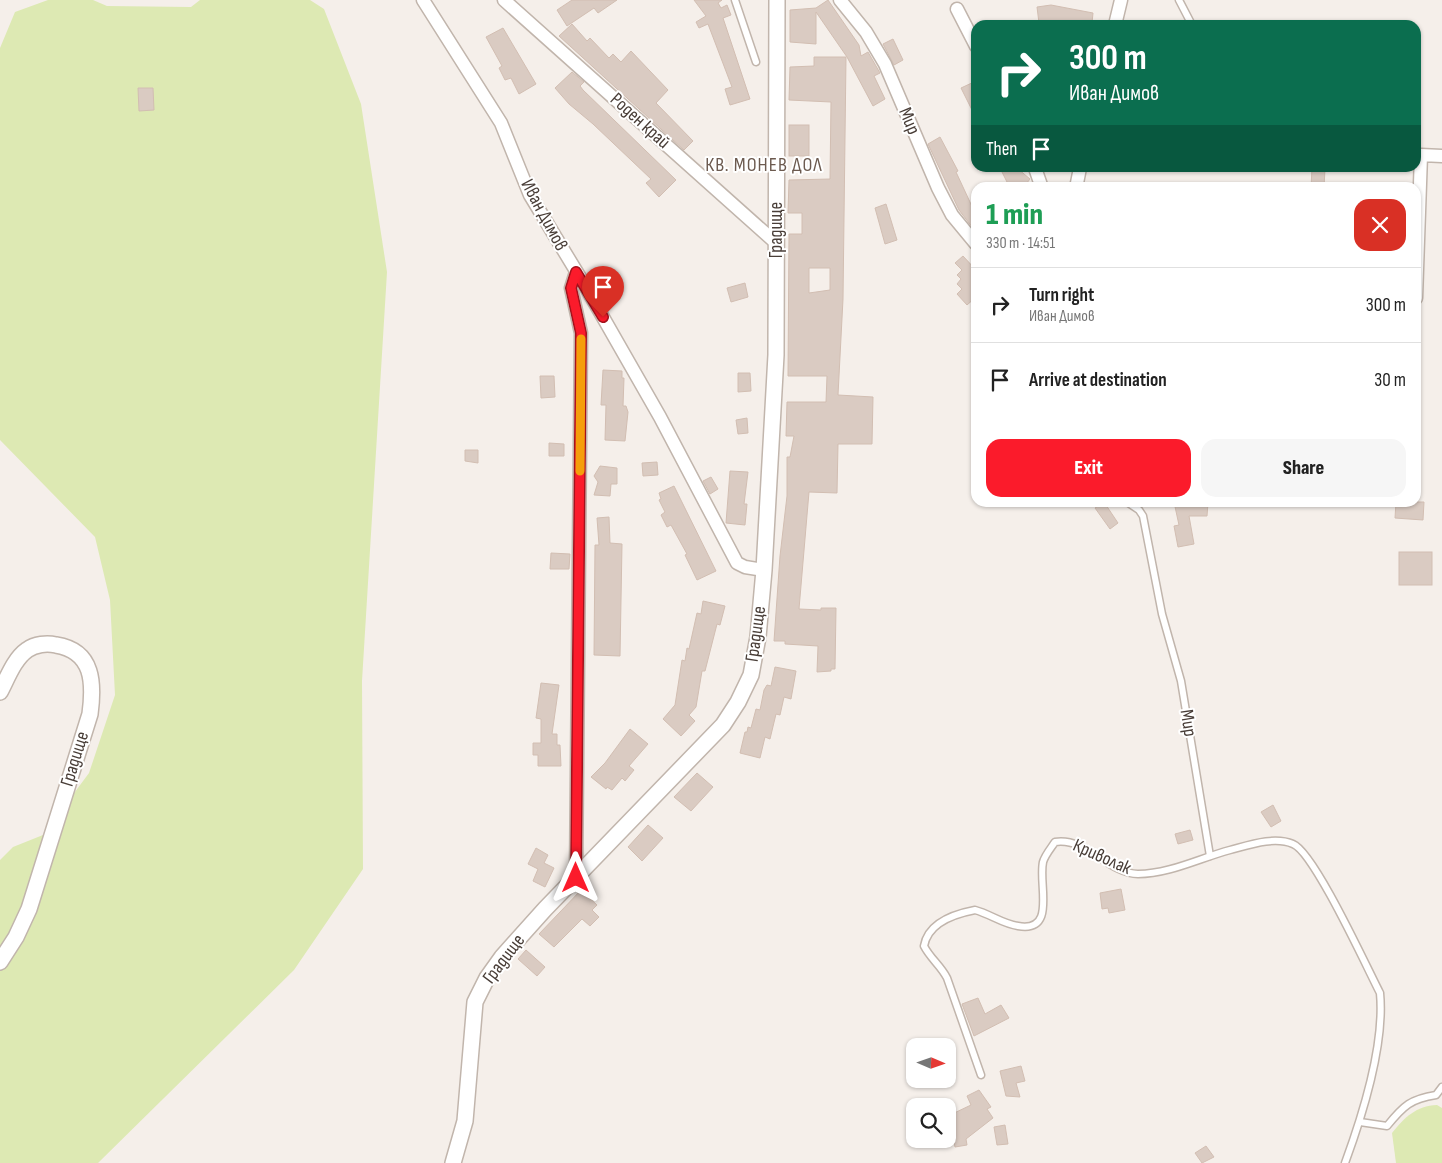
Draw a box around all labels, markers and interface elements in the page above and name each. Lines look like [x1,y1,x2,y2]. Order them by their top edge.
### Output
text: 300 m [1069,37,1147,80]
icon: right [986,40,1051,105]
text: Иван Димов [1069,80,1159,107]
street label: Роден край [605,88,675,154]
street label: Мир [893,104,925,138]
icon: arrive [1027,135,1055,163]
text: Then [986,138,1017,161]
district label: КВ. МОНЕВ ДОЛ [705,153,823,177]
street label: Иван Димов [516,175,572,255]
text: 1 min [986,197,1043,233]
button: close [1354,199,1406,251]
street label: Градище [765,202,788,258]
text: 330 m · 14:51 [986,234,1055,253]
pin [582,266,624,317]
icon: arrive [589,273,617,301]
text: Turn right [1029,284,1094,307]
icon: right [986,291,1014,319]
text: 300 m [1366,294,1406,317]
text: Иван Димов [1029,307,1095,326]
icon: arrive [986,366,1014,394]
text: Arrive at destination [1029,369,1167,392]
text: 30 m [1374,369,1406,392]
button: Exit [986,439,1191,497]
button: Share [1201,439,1406,497]
street label: Градище [741,605,771,663]
street label: Мир [1175,708,1201,738]
street label: Градище [56,729,94,789]
street label: Криволак [1069,834,1136,880]
position arrow [549,851,601,903]
street label: Градище [478,930,530,988]
north arrow [906,1038,956,1088]
map controls [906,1038,956,1148]
button: search [906,1098,956,1148]

